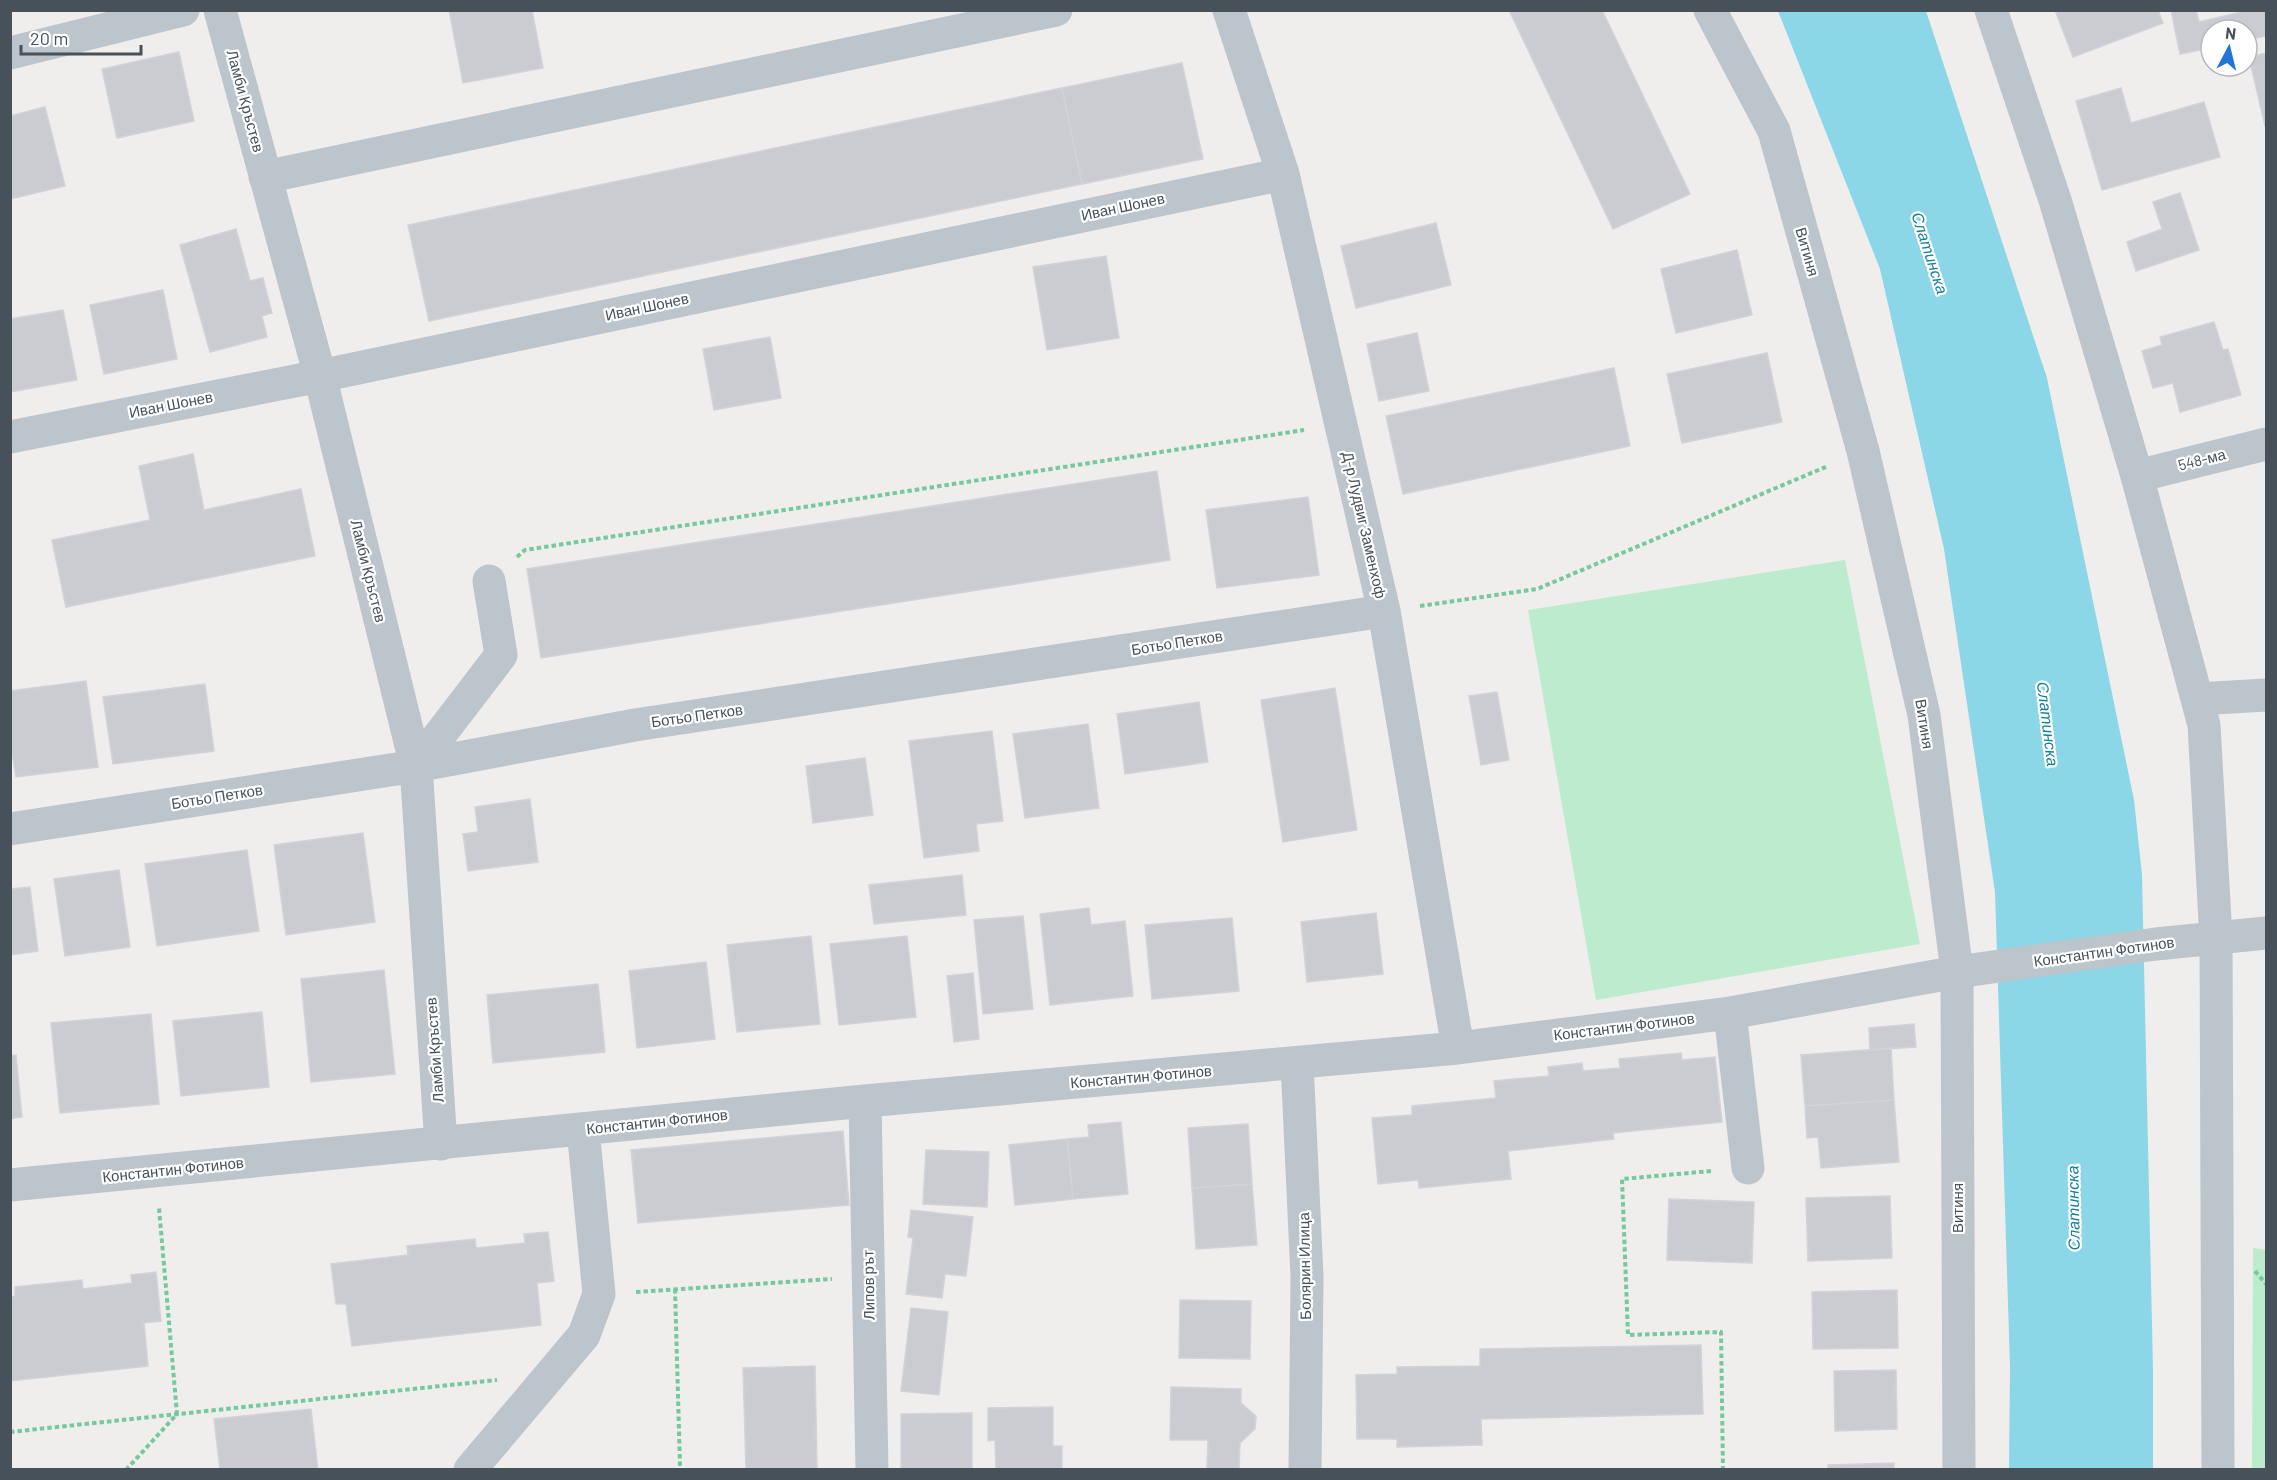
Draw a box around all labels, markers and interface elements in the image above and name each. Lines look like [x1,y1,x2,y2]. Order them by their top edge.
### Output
scale bar [21,18,141,56]
north arrow [2199,18,2259,78]
text: N [2224,23,2237,43]
text: 20 m [30,27,68,49]
street label: Ламби Кръстев [224,48,268,154]
street label: Иван Шонев [1079,188,1166,224]
water label: Слатинска [1908,210,1953,296]
street label: Витиня [1792,225,1824,278]
street label: Иван Шонев [603,288,690,324]
street label: Иван Шонев [127,387,214,421]
street label: 548-ма [2176,444,2228,474]
street label: Д-р Лудвиг Заменхоф [1339,449,1391,600]
street label: Ламби Кръстев [348,518,390,624]
street label: Ботьо Петков [1130,626,1224,658]
water label: Слатинска [2034,681,2063,767]
street label: Витиня [1912,698,1938,750]
street label: Ботьо Петков [650,700,744,730]
street label: Ботьо Петков [170,780,264,812]
street label: Константин Фотинов [2032,932,2175,970]
street label: Ламби Кръстев [421,997,447,1103]
street label: Константин Фотинов [1552,1008,1695,1044]
street label: Константин Фотинов [1069,1061,1212,1091]
street label: Константин Фотинов [585,1105,728,1137]
street label: Константин Фотинов [101,1153,244,1185]
water label: Слатинска [2062,1165,2083,1251]
street label: Витиня [1948,1183,1966,1233]
street label: Болярин Илица [1294,1211,1314,1320]
street label: Липов рът [858,1250,878,1320]

